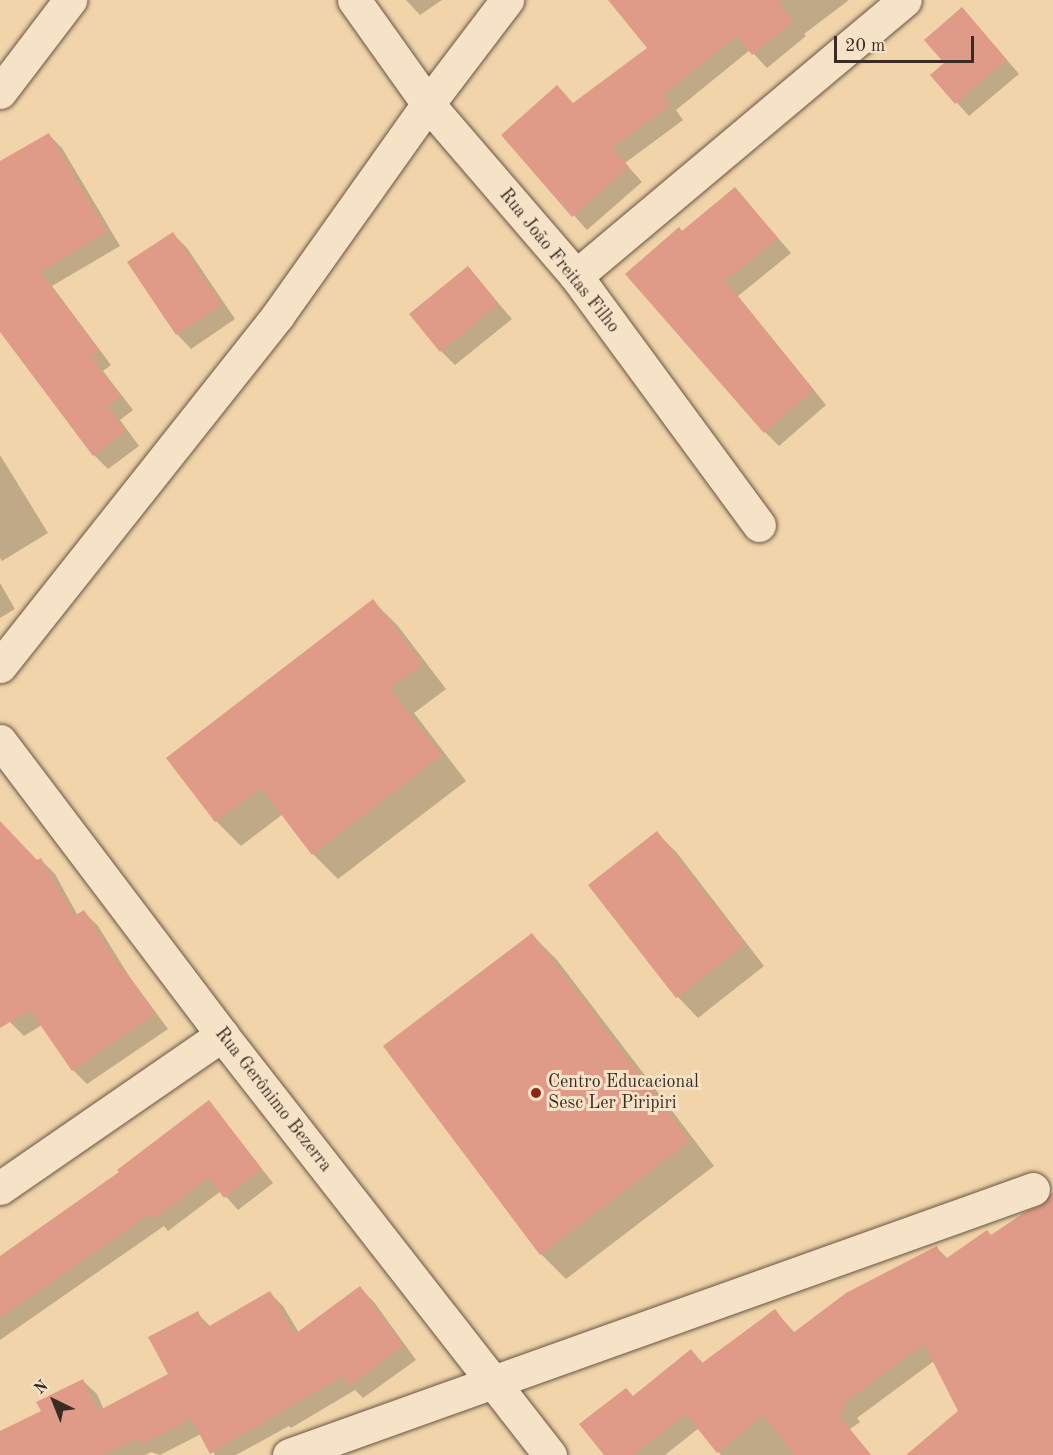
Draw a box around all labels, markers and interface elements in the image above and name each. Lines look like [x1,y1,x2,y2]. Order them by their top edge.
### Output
scale bar [837,24,976,62]
text: 20 m [845,37,885,55]
street label: Rua João Freitas Filho [494,185,624,337]
street label: Rua Gerônimo Bezerra [210,1023,336,1177]
place label: Centro Educacional Sesc Ler Piripiri [548,1072,699,1114]
marker: Centro Educacional Sesc Ler Piripiri [529,1086,543,1100]
north arrow [24,1371,84,1431]
text: N [32,1378,52,1398]

